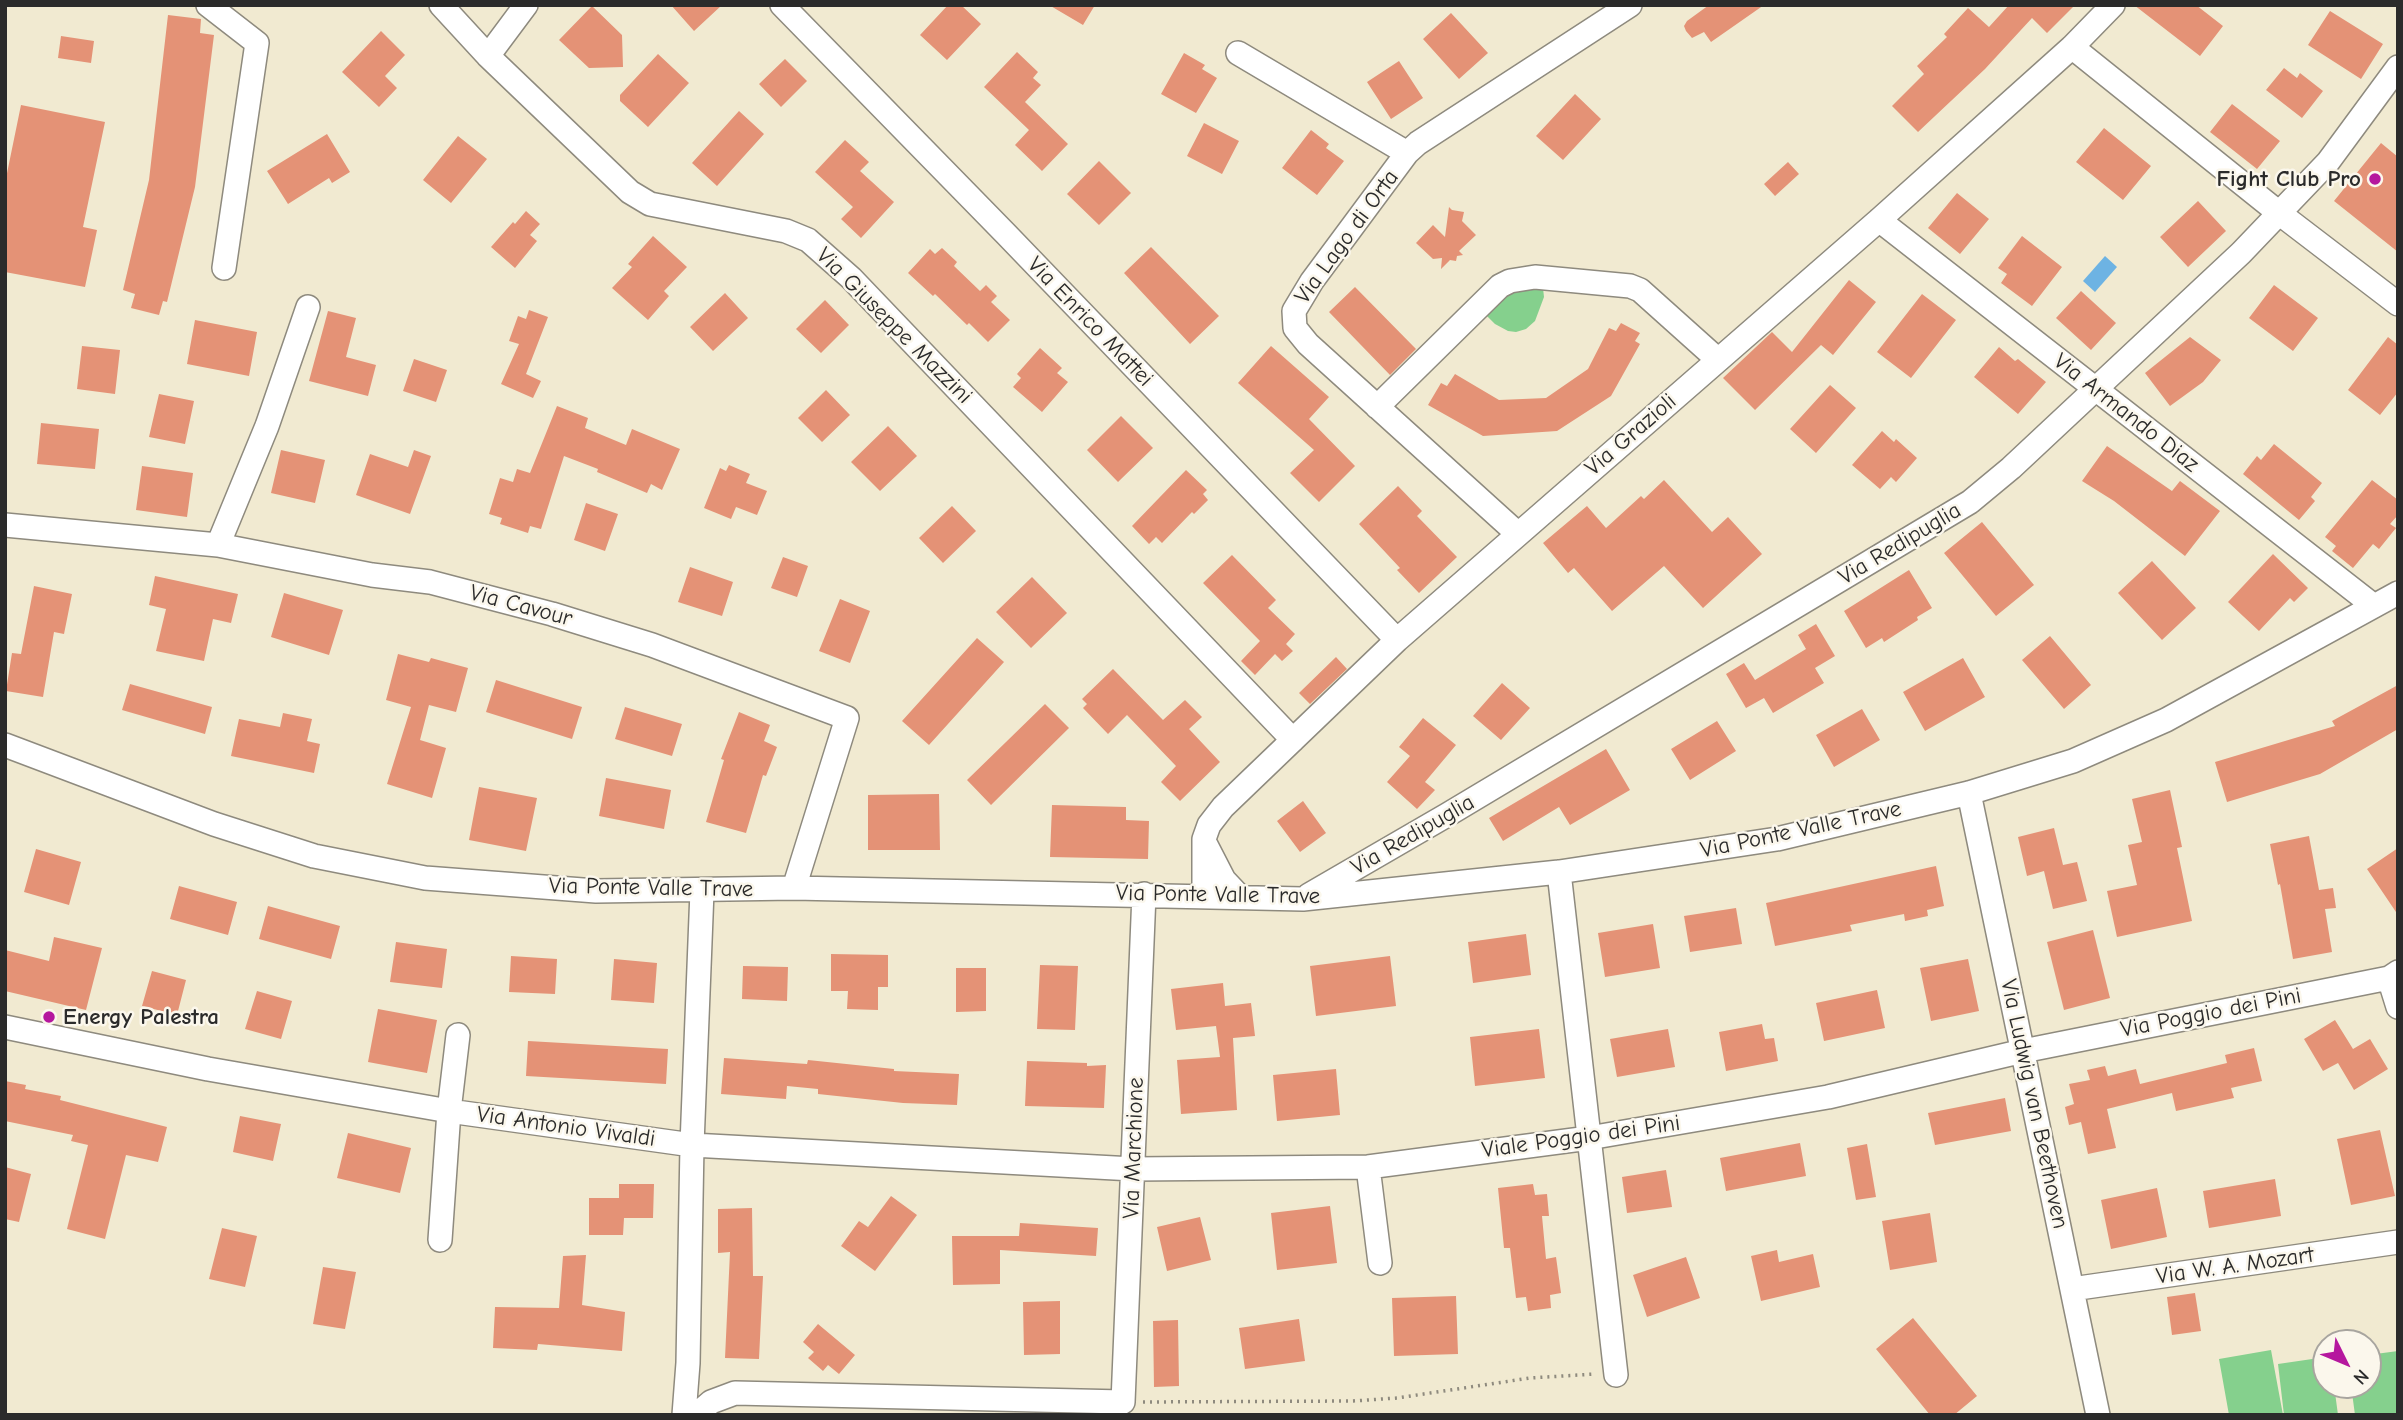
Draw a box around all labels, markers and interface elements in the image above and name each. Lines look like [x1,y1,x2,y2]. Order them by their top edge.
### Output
street label: Via Lago di Orta [1289,165,1405,309]
place label: Fight Club Pro [2217,165,2361,193]
marker: Fight Club Pro [2367,171,2383,187]
street label: Via Giuseppe Mazzini [810,242,978,410]
street label: Via Enrico Mattei [1021,252,1159,392]
street label: Via Armando Diaz [2048,348,2204,478]
street label: Via Grazioli [1580,388,1682,482]
street label: Via Redipuglia [1834,497,1966,591]
street label: Via Cavour [467,579,575,633]
street label: Via Redipuglia [1346,789,1480,881]
street label: Via Ponte Valle Trave [1698,795,1904,865]
street label: Via Ponte Valle Trave [549,872,753,904]
street label: Via Ponte Valle Trave [1116,879,1320,911]
street label: Via Ludwig van Beethoven [1994,977,2074,1231]
street label: Via Poggio dei Pini [2118,982,2304,1044]
place label: Energy Palestra [63,1003,219,1031]
marker: Energy Palestra [41,1009,57,1025]
street label: Via Marchione [1118,1077,1150,1219]
street label: Via Antonio Vivaldi [475,1101,657,1153]
street label: Viale Poggio dei Pini [1480,1109,1682,1165]
street label: Via W. A. Mozart [2154,1241,2316,1291]
north arrow [2312,1329,2382,1399]
text: N [2349,1365,2373,1389]

